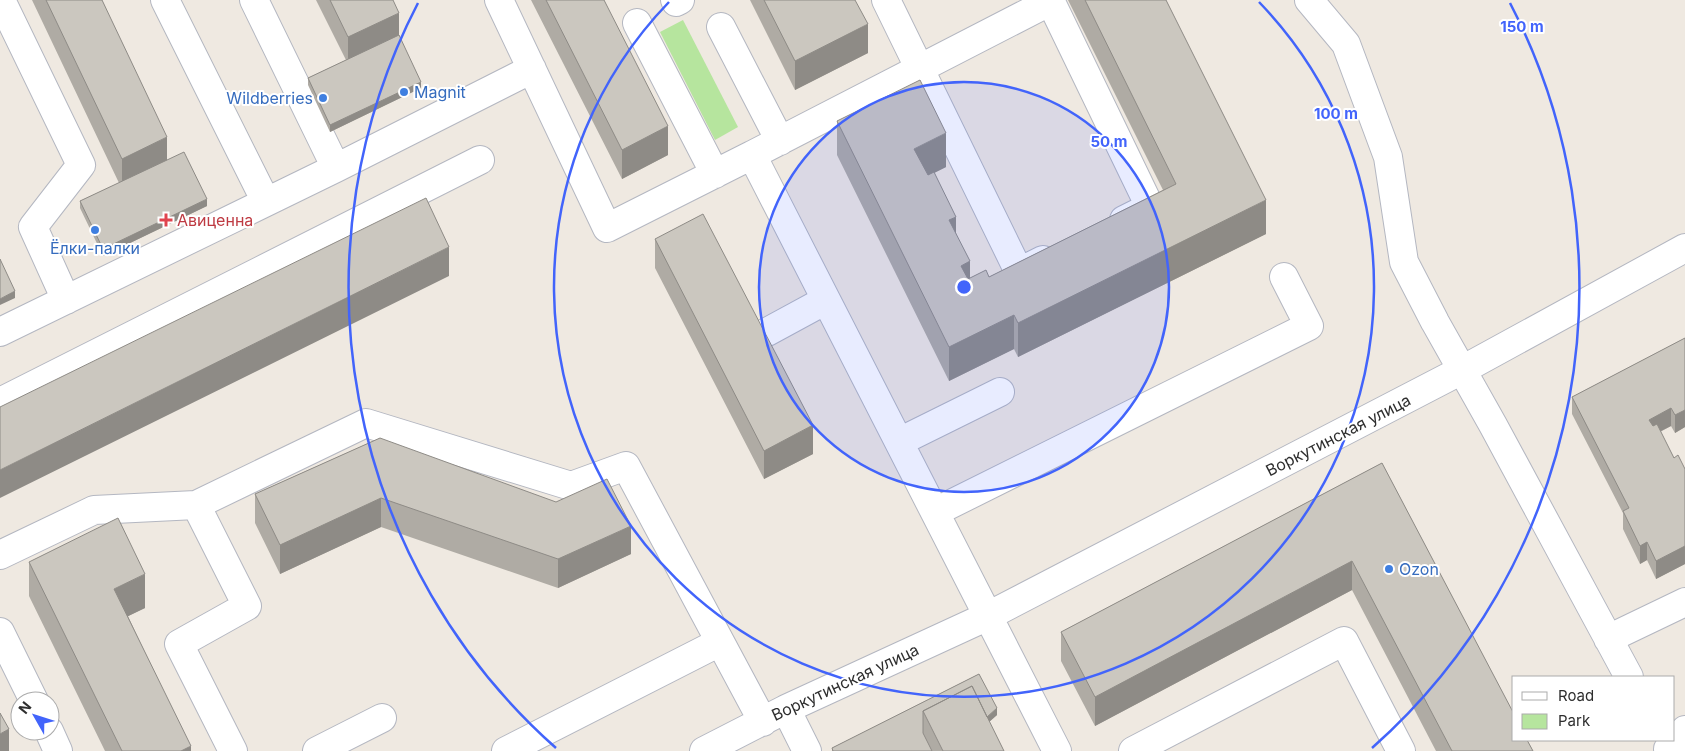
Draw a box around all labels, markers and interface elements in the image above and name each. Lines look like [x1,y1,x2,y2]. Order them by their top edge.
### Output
text: 150 m [1500,17,1544,36]
place label: Magnit [414,82,466,102]
marker: Magnit [398,86,410,98]
place label: Wildberries [226,88,313,108]
marker: Wildberries [317,92,329,104]
text: 100 m [1314,104,1358,123]
text: 50 m [1091,132,1127,151]
place label: Авиценна [177,210,253,230]
marker: Авиценна [159,213,173,227]
marker: Ёлки-палки [89,224,101,236]
place label: Ёлки-палки [50,238,140,258]
centre of rings [955,278,973,296]
street label: Воркутинская улица [1262,390,1414,480]
place label: Ozon [1399,559,1439,579]
marker: Ozon [1383,563,1395,575]
street label: Воркутинская улица [768,639,922,725]
legend [1512,676,1675,741]
text: Road [1558,686,1594,705]
north arrow [10,691,60,741]
text: N [15,698,34,717]
text: Park [1558,711,1591,730]

